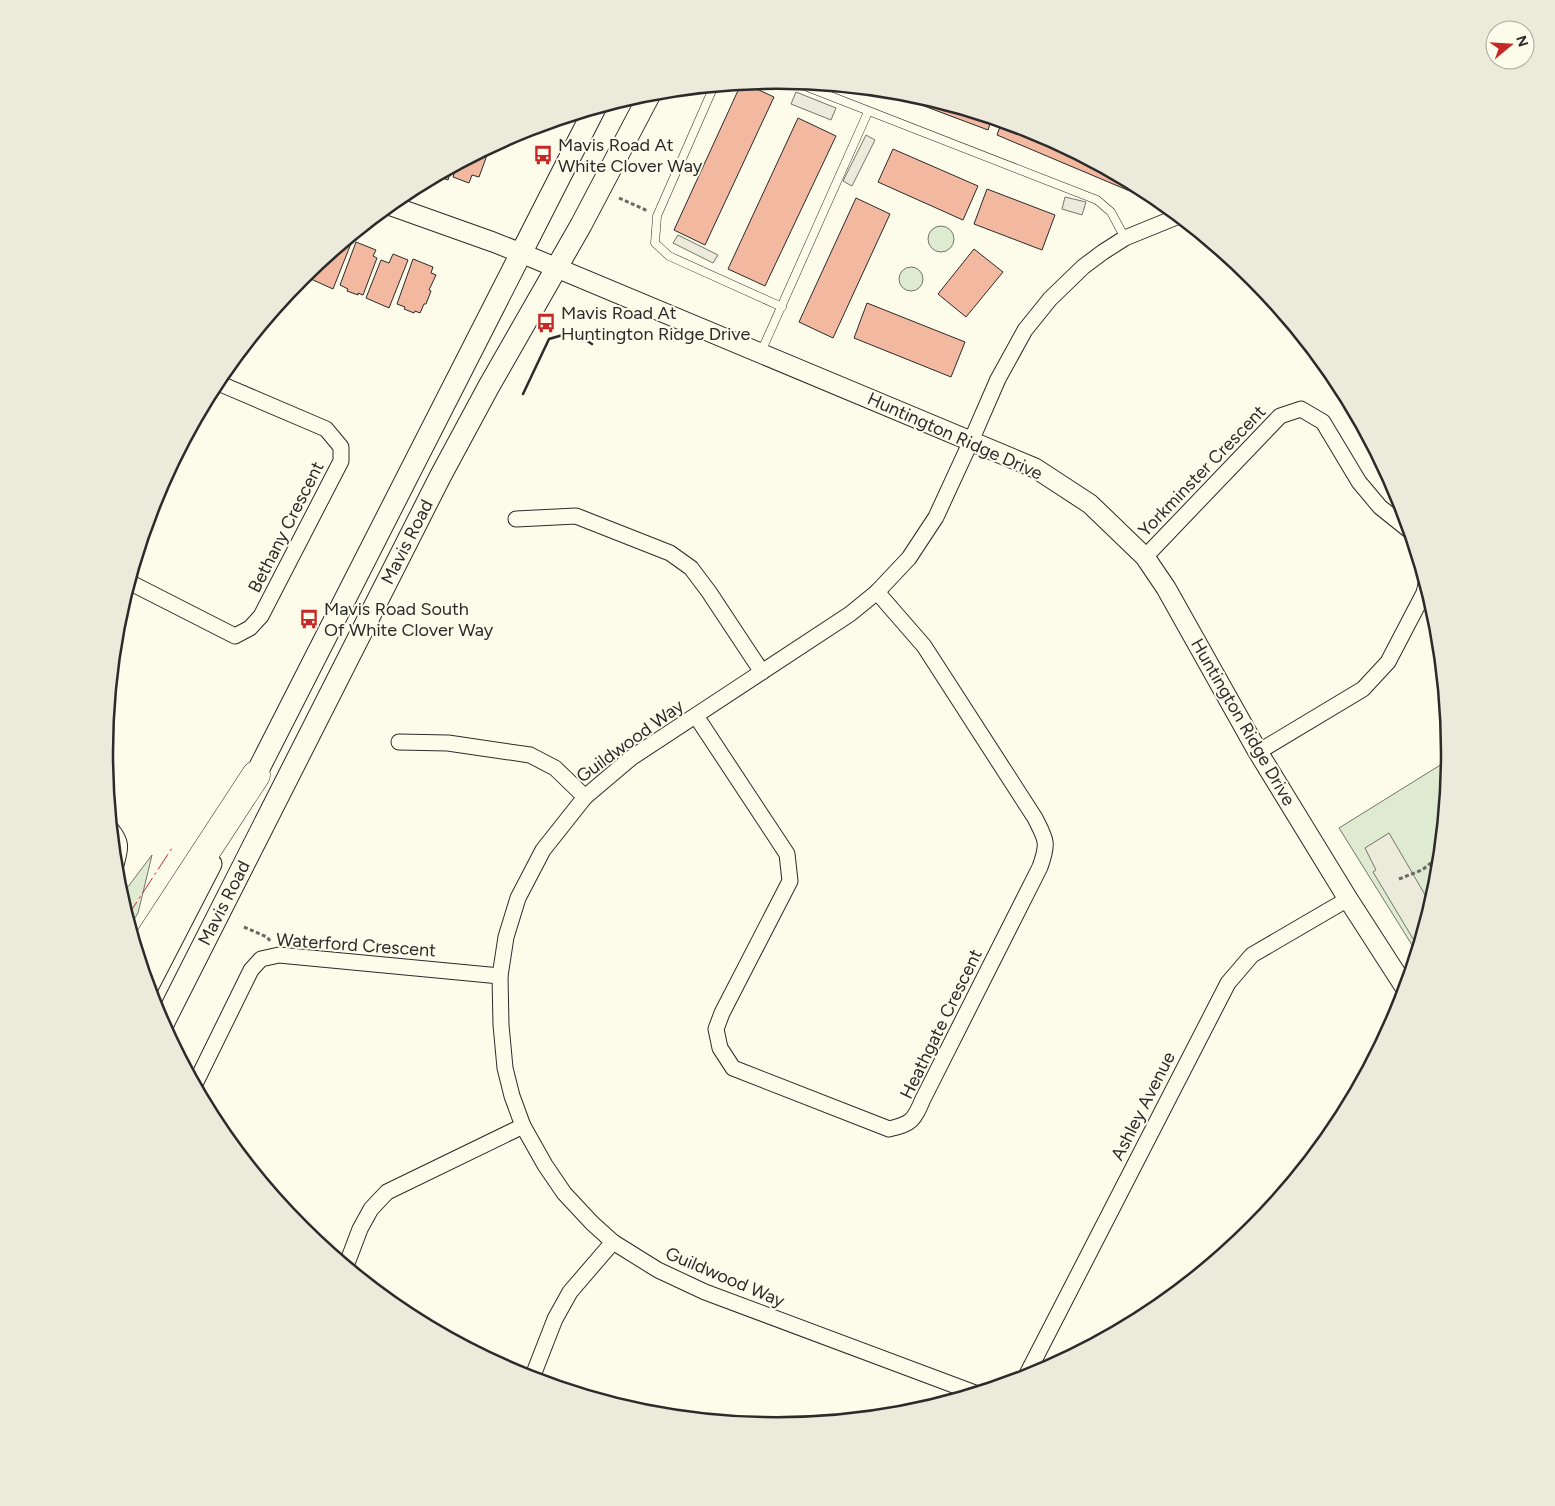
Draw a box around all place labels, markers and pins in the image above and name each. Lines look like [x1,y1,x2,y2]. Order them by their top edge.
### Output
place label: Mavis Road At White Clover Way [558,134,703,177]
bus stop icon: Mavis Road At White Clover Way [532,144,554,166]
place label: Mavis Road At Huntington Ridge Drive [561,302,751,345]
bus stop icon: Mavis Road At Huntington Ridge Drive [535,312,557,334]
place label: Mavis Road South Of White Clover Way [324,598,494,641]
bus stop icon: Mavis Road South Of White Clover Way [298,608,320,630]

